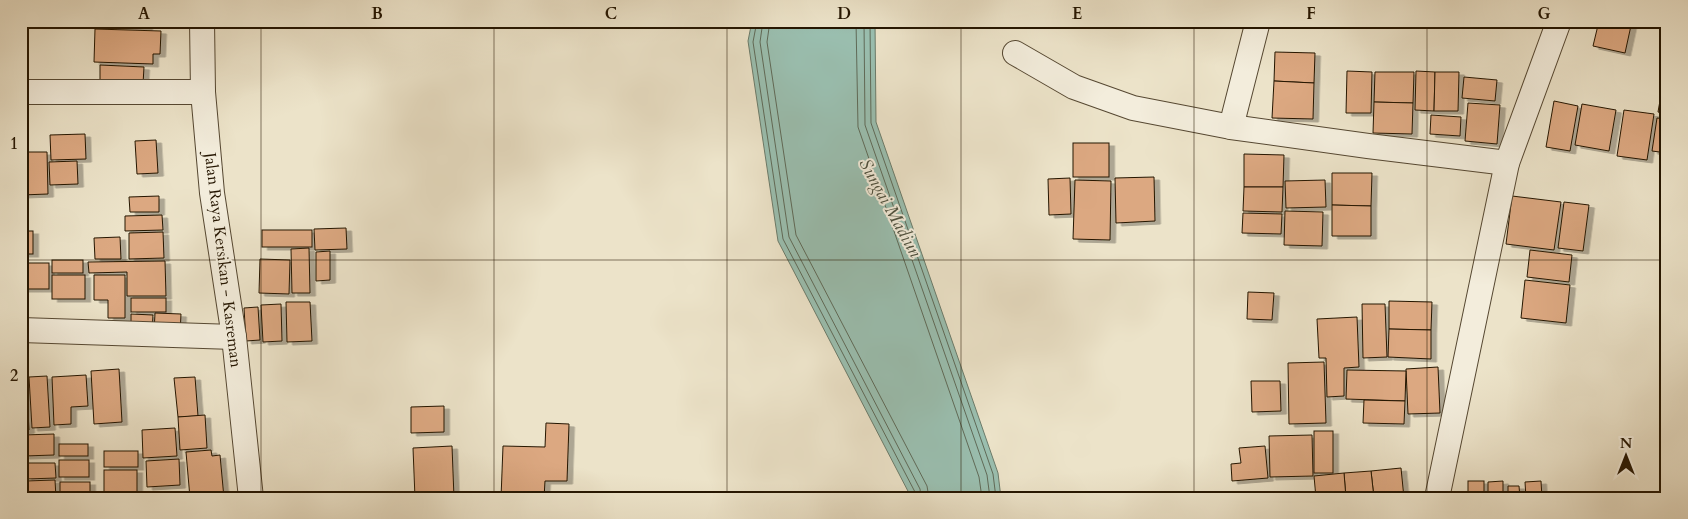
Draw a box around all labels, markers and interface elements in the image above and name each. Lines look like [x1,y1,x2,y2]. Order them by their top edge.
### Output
text: A [138,3,150,25]
text: B [371,3,383,25]
text: C [605,3,617,25]
text: D [837,3,851,25]
text: E [1072,3,1082,25]
text: F [1306,3,1316,25]
text: G [1537,3,1551,25]
text: 1 [10,133,18,155]
street label: Jalan Raya Kersikan - Kasreman [199,149,247,369]
water label: Sungai Madiun [853,154,928,262]
text: 2 [10,365,18,387]
north arrow [1600,432,1650,482]
text: N [1620,434,1632,453]

